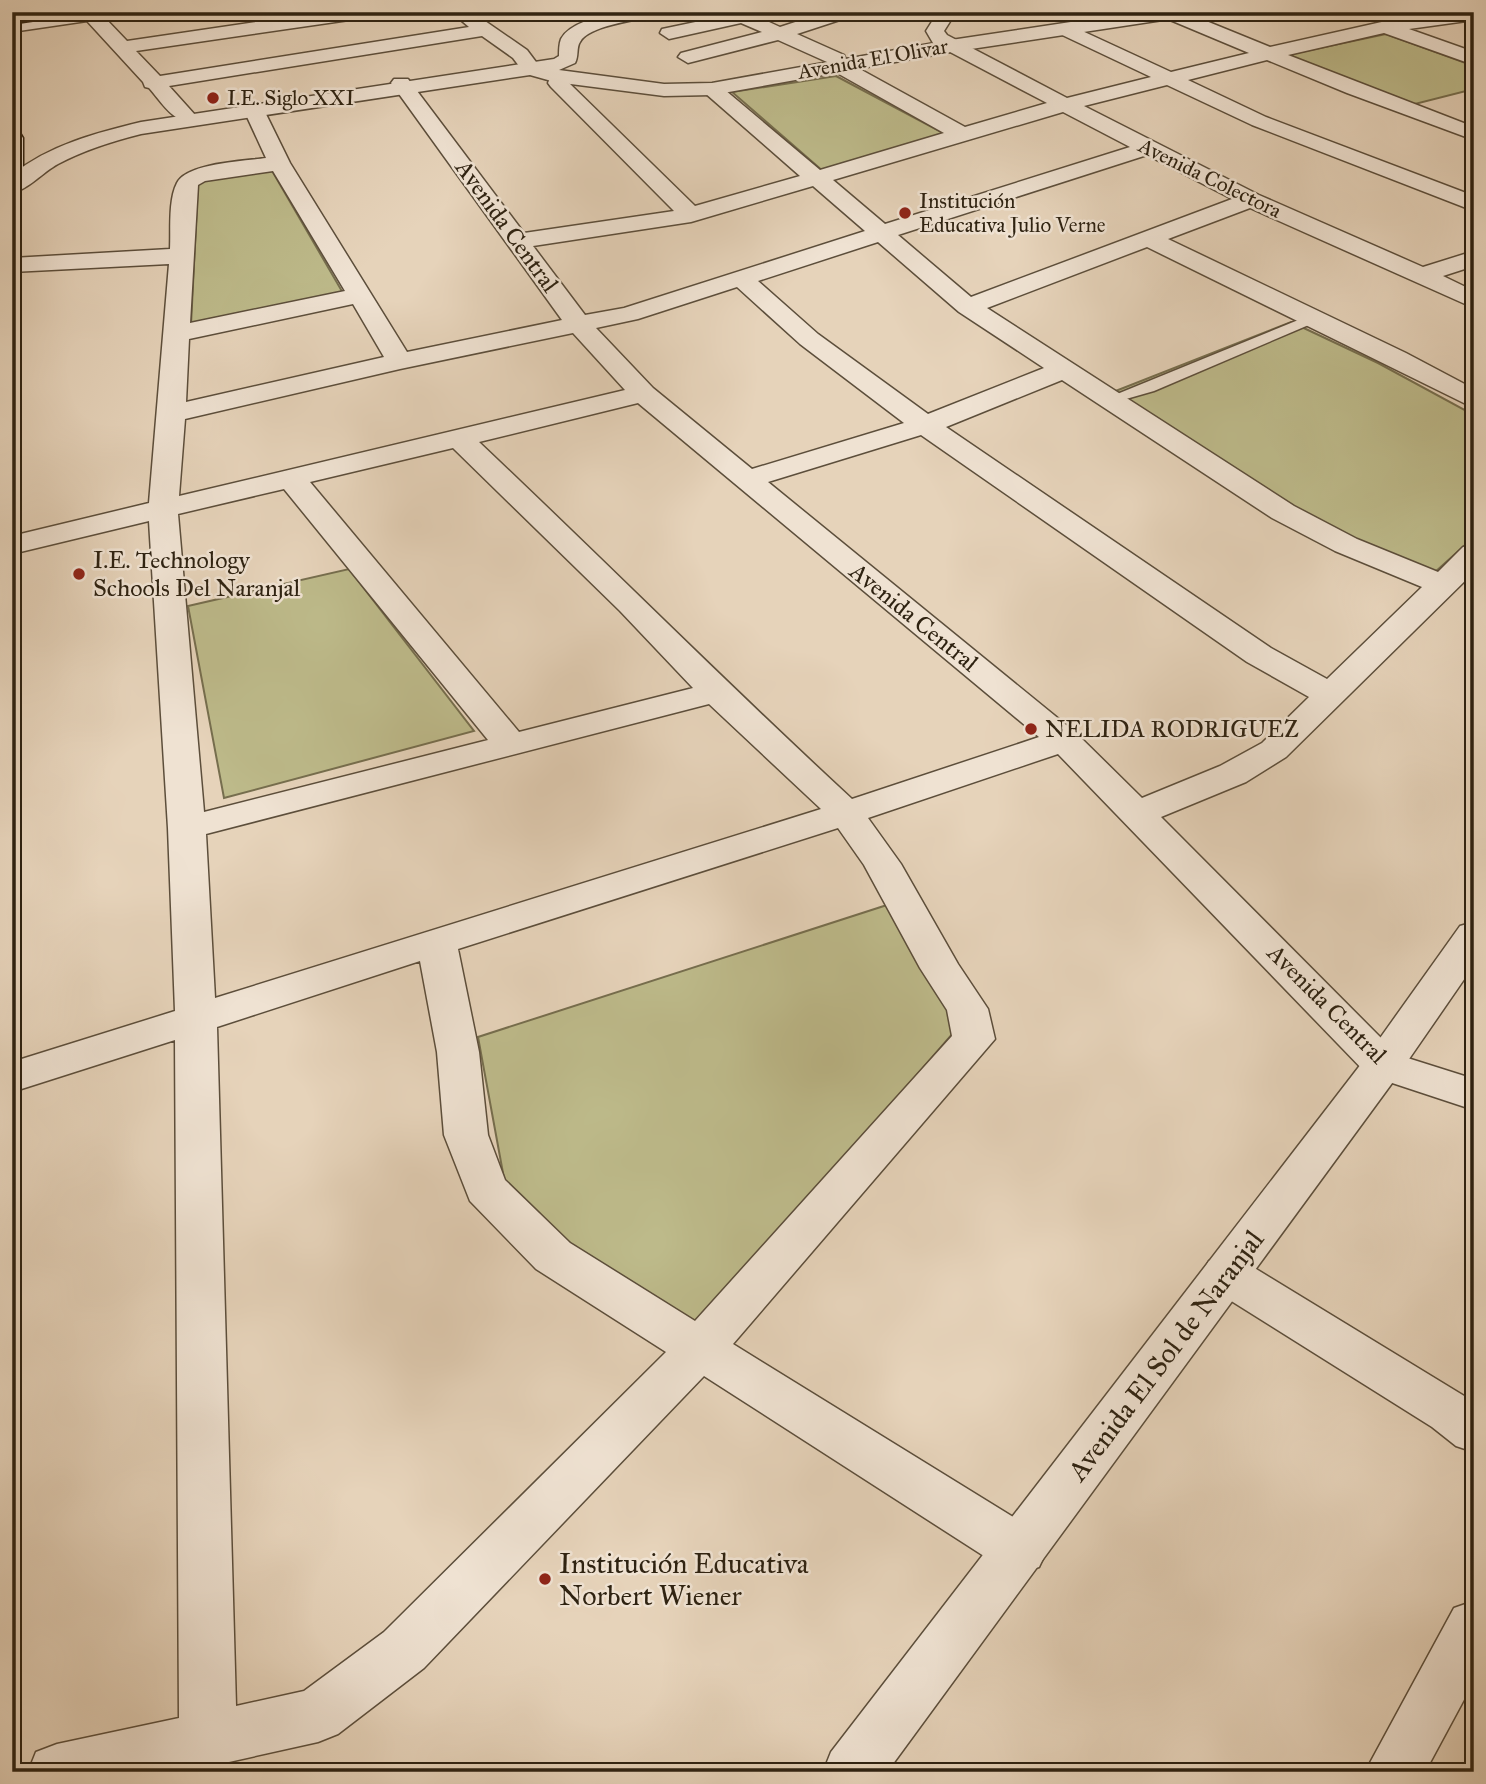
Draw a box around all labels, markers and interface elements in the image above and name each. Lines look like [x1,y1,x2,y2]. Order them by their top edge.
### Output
street label: Avenida El Olivar [795,33,950,85]
place label: I.E. Siglo XXI [227,85,354,111]
marker: I.E. Siglo XXI [205,90,221,106]
street label: Avenida Colectora [1133,132,1286,224]
street label: Avenida Central [448,153,565,299]
place label: Institución Educativa Julio Verne [919,188,1106,238]
marker: Institución Educativa Julio Verne [897,205,913,221]
place label: I.E. Technology Schools Del Naranjal [93,545,301,603]
street label: Avenida Central [843,555,985,678]
marker: I.E. Technology Schools Del Naranjal [71,566,87,582]
place label: NELIDA RODRIGUEZ [1045,714,1299,744]
marker: NELIDA RODRIGUEZ [1023,721,1039,737]
street label: Avenida Central [1260,937,1393,1070]
street label: Avenida El Sol de Naranjal [1059,1223,1271,1488]
place label: Institución Educativa Norbert Wiener [559,1546,809,1613]
marker: Institución Educativa Norbert Wiener [537,1571,553,1587]

